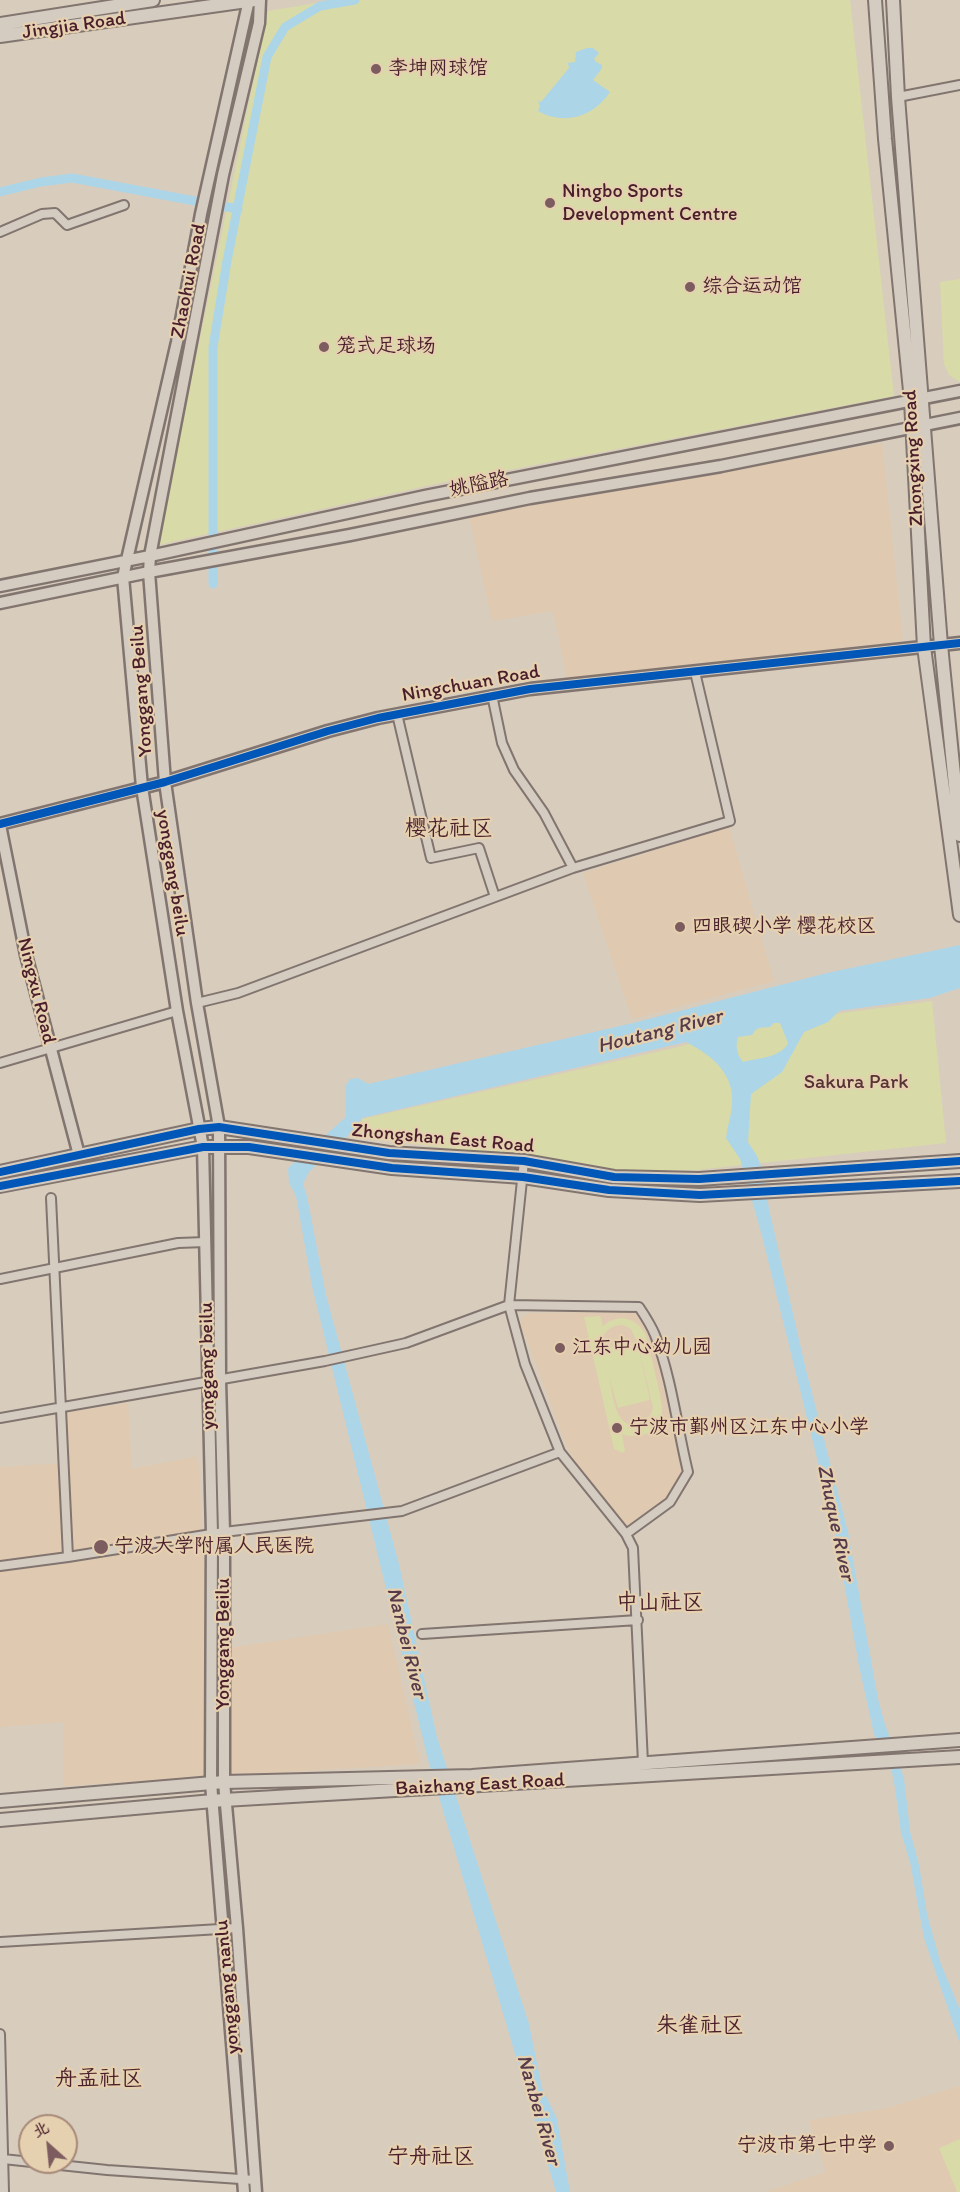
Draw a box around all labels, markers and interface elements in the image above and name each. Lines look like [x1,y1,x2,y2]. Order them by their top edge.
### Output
street label: Jingjia Road [21,7,127,45]
place label: 李坤网球馆 [388,57,488,81]
marker: 李坤网球馆 [369,62,383,76]
place label: Ningbo Sports Development Centre [562,180,738,227]
marker: Ningbo Sports Development Centre [543,196,557,210]
street label: Zhaohui Road [166,221,212,341]
place label: 综合运动馆 [702,275,802,299]
marker: 综合运动馆 [683,280,697,294]
place label: 笼式足球场 [336,335,436,359]
marker: 笼式足球场 [317,340,331,354]
street label: Zhongxing Road [898,389,930,527]
street label: 姚隘路 [447,467,511,503]
street label: Yonggang Beilu [125,624,159,758]
street label: Ningchuan Road [400,660,542,708]
street label: yonggang beilu [150,808,194,938]
district label: 樱花社区 [405,816,493,842]
place label: 四眼碶小学 樱花校区 [692,915,876,939]
marker: 四眼碶小学 樱花校区 [673,920,687,934]
street label: Ningxu Road [11,935,61,1047]
water label: Houtang River [595,1004,725,1060]
park label: Sakura Park [804,1071,908,1095]
street label: Zhongshan East Road [351,1119,535,1159]
street label: yonggang beilu [195,1302,221,1430]
place label: 江东中心幼儿园 [572,1336,712,1360]
marker: 江东中心幼儿园 [553,1341,567,1355]
place label: 宁波市鄞州区江东中心小学 [629,1416,869,1440]
marker: 宁波市鄞州区江东中心小学 [610,1421,624,1435]
water label: Zhuque River [810,1463,860,1583]
place label: 宁波大学附属人民医院 [114,1535,314,1559]
marker: 宁波大学附属人民医院 [92,1538,110,1556]
street label: Yonggang Beilu [212,1578,236,1710]
water label: Nanbei River [380,1585,432,1701]
district label: 中山社区 [616,1590,704,1616]
street label: Baizhang East Road [395,1769,565,1801]
street label: yonggang nanlu [210,1919,246,2055]
district label: 朱雀社区 [656,2013,744,2039]
water label: Nanbei River [510,2052,566,2168]
district label: 舟孟社区 [55,2066,143,2092]
north arrow [18,2114,78,2174]
text: 北 [29,2117,52,2141]
place label: 宁波市第七中学 [737,2134,877,2158]
marker: 宁波市第七中学 [882,2139,896,2153]
district label: 宁舟社区 [387,2144,475,2170]

